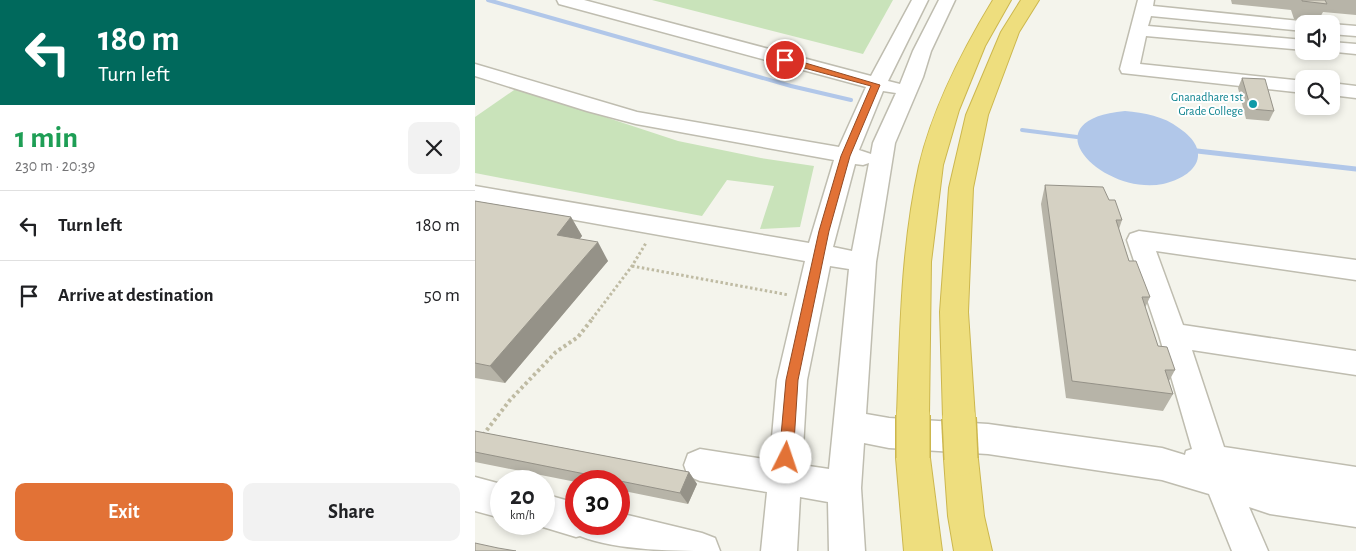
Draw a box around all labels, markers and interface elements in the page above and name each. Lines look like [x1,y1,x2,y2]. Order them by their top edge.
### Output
map controls [1295,15,1340,115]
button: sound [1295,15,1340,60]
icon: left [15,20,80,85]
text: 180 m [98,22,180,57]
pin [764,39,806,81]
icon: arrive [771,46,799,74]
text: Turn left [98,63,170,85]
button: search [1295,70,1340,115]
place label: Gnanadhare 1st Grade College [1171,91,1243,117]
marker: Gnanadhare 1st Grade College [1247,98,1259,110]
button: close [408,122,460,174]
text: 1 min [15,123,78,153]
text: 230 m · 20:39 [15,158,95,174]
icon: left [15,212,43,240]
text: Turn left [58,216,122,235]
text: 180 m [416,216,460,235]
icon: arrive [15,282,43,310]
text: Arrive at destination [58,286,214,305]
text: 50 m [424,286,460,305]
position arrow [759,431,811,483]
speed limit sign: 30 [565,470,630,535]
button: Exit [15,483,233,541]
button: Share [243,483,460,541]
text: 20 [510,484,535,509]
text: km/h [510,509,535,521]

